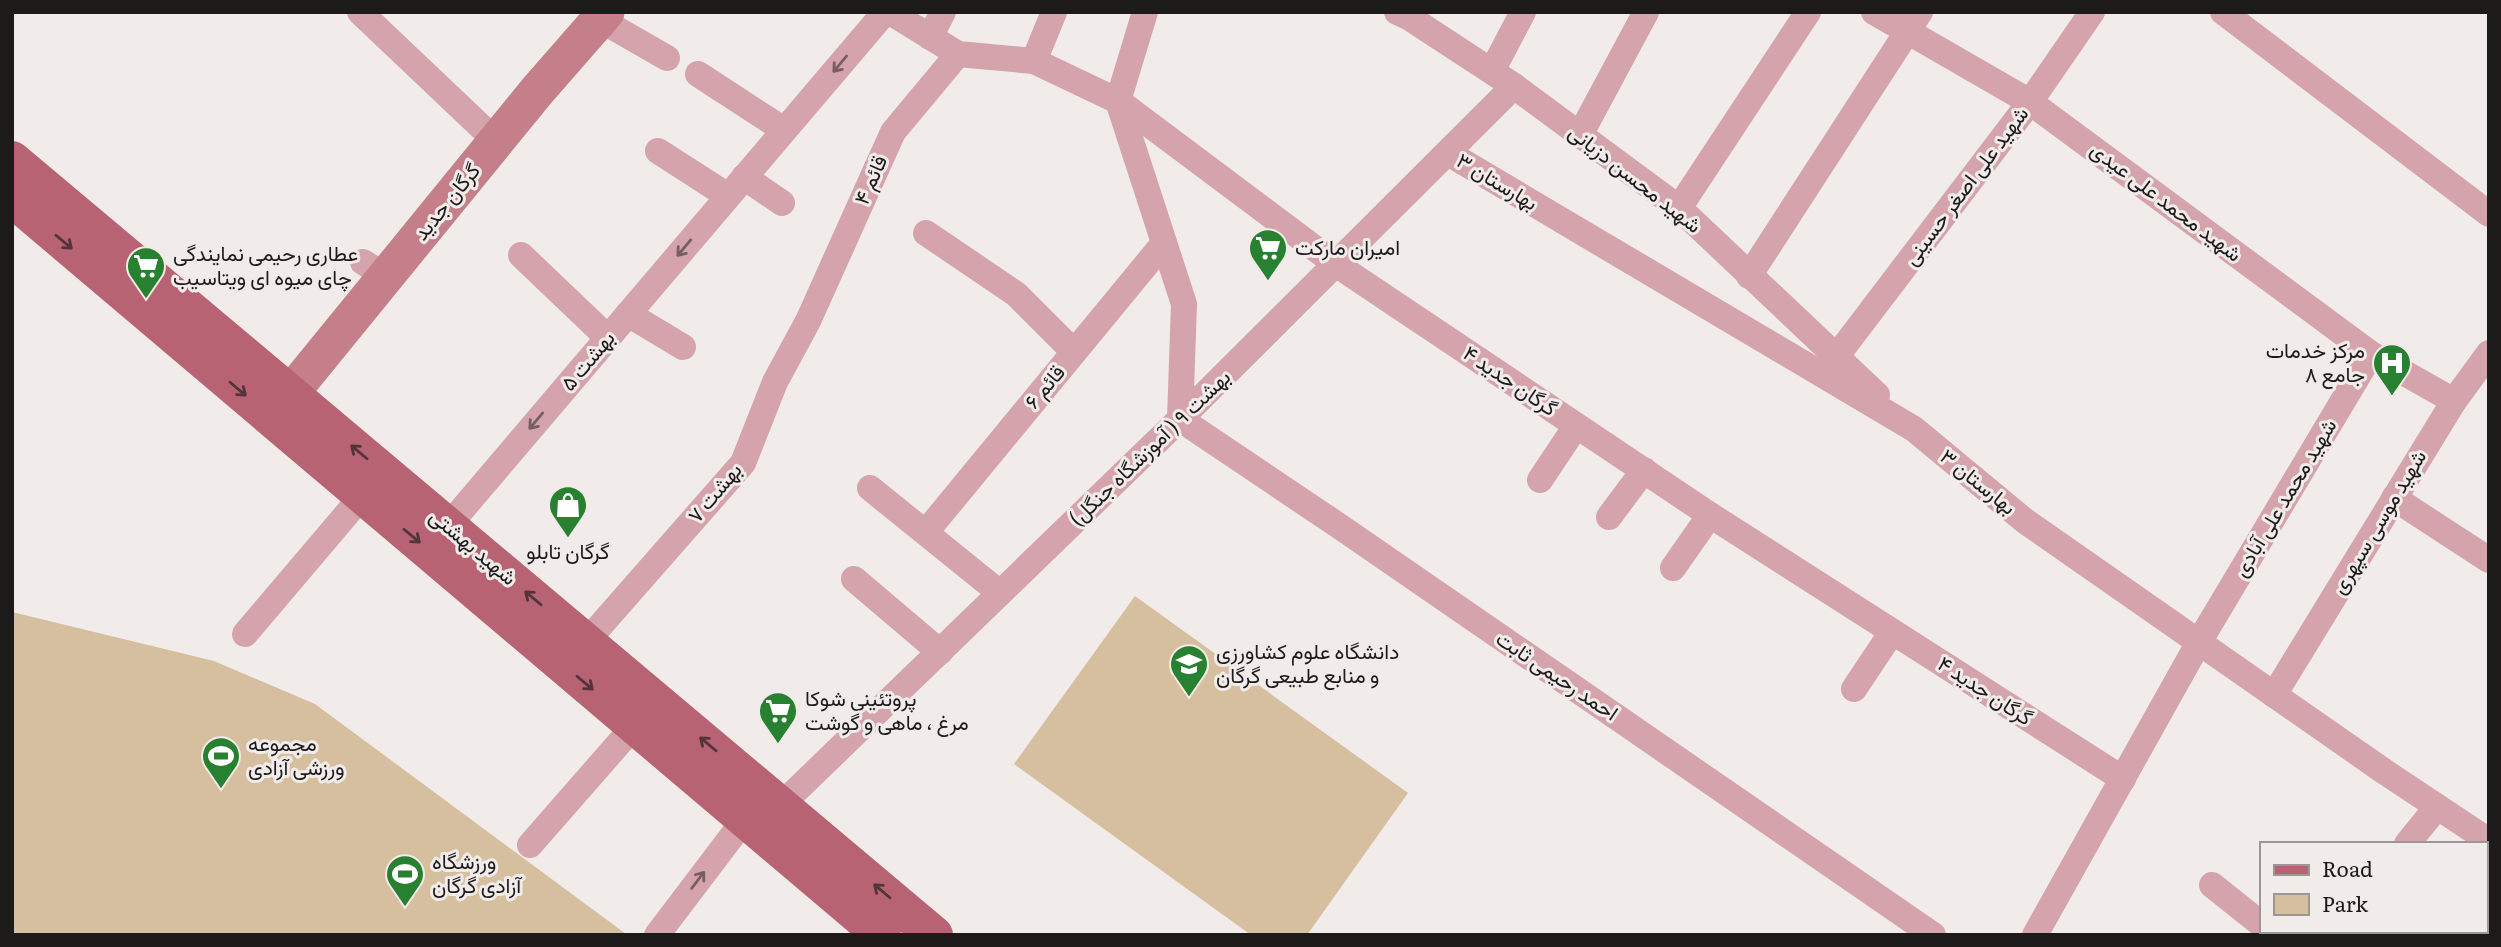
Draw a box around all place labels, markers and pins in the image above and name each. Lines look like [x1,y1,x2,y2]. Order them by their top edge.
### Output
supermarket icon: امیران مارکت [1247,227,1289,282]
place label: امیران مارکت [1295,230,1400,261]
place label: عطاری رحیمی نمایندگی چای میوه ای ویتاسیب [173,236,358,292]
supermarket icon: عطاری رحیمی نمایندگی چای میوه ای ویتاسیب [125,245,167,300]
place label: مرکز خدمات جامع ۸ [2266,333,2365,389]
hospital icon: مرکز خدمات جامع ۸ [2371,342,2413,397]
shop icon: گرگان تابلو [547,484,589,539]
place label: گرگان تابلو [526,534,610,565]
place label: دانشگاه علوم کشاورزی و منابع طبیعی گرگان [1216,634,1399,690]
school or university icon: دانشگاه علوم کشاورزی و منابع طبیعی گرگان [1168,643,1210,698]
place label: پروتئینی شوکا مرغ‌ ، ماهی و گوشت [805,681,969,737]
supermarket icon: پروتئینی شوکا مرغ‌ ، ماهی و گوشت [757,690,799,745]
place label: مجموعه ورزشی آزادی [248,726,345,781]
sports icon: مجموعه ورزشی آزادی [200,735,242,790]
place label: ورزشگاه آزادی گرگان [432,844,523,899]
sports icon: ورزشگاه آزادی گرگان [384,853,426,908]

